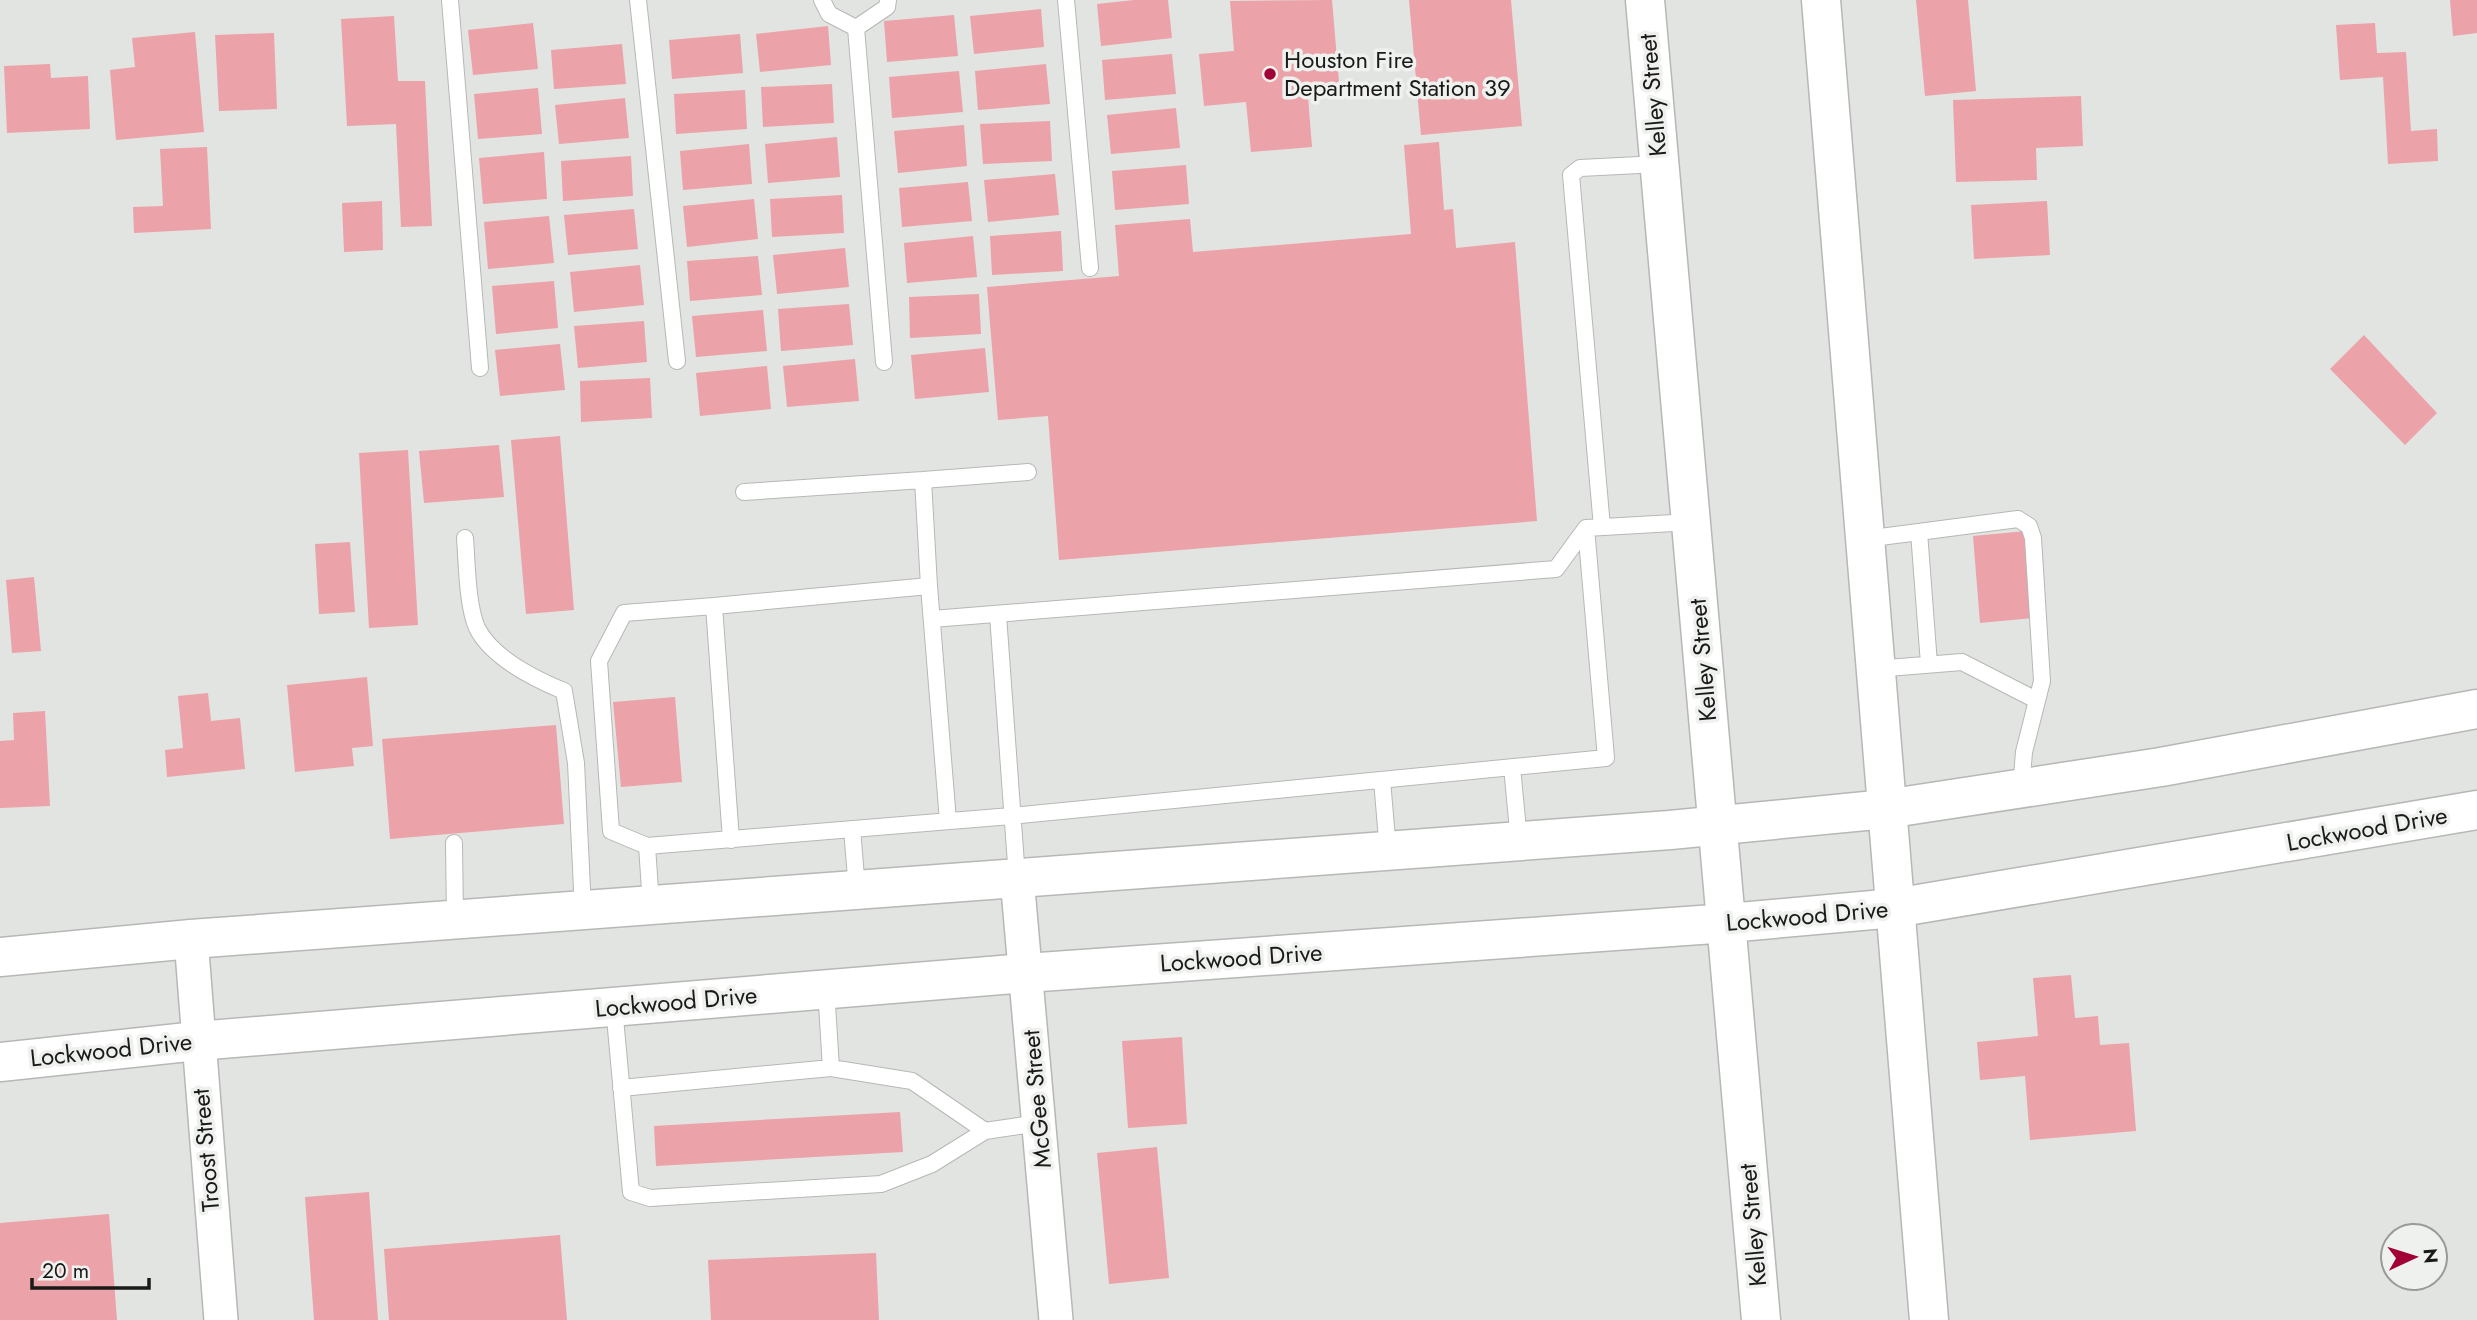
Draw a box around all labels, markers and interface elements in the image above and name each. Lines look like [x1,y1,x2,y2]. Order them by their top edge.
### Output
street label: Kelley Street [1630,32,1675,158]
place label: Houston Fire Department Station 39 [1284,42,1511,105]
marker: Houston Fire Department Station 39 [1262,66,1278,82]
street label: Kelley Street [1680,597,1725,723]
street label: Lockwood Drive [2284,797,2450,860]
street label: Lockwood Drive [1724,891,1890,940]
street label: Lockwood Drive [1159,934,1323,981]
street label: Lockwood Drive [593,977,759,1026]
street label: Lockwood Drive [28,1024,194,1075]
street label: McGee Street [1013,1028,1060,1170]
street label: Troost Street [183,1087,228,1213]
street label: Kelley Street [1730,1162,1775,1288]
north arrow [2379,1222,2449,1292]
scale bar [32,1246,149,1290]
text: N [2416,1247,2444,1264]
text: 20 m [42,1256,89,1286]

